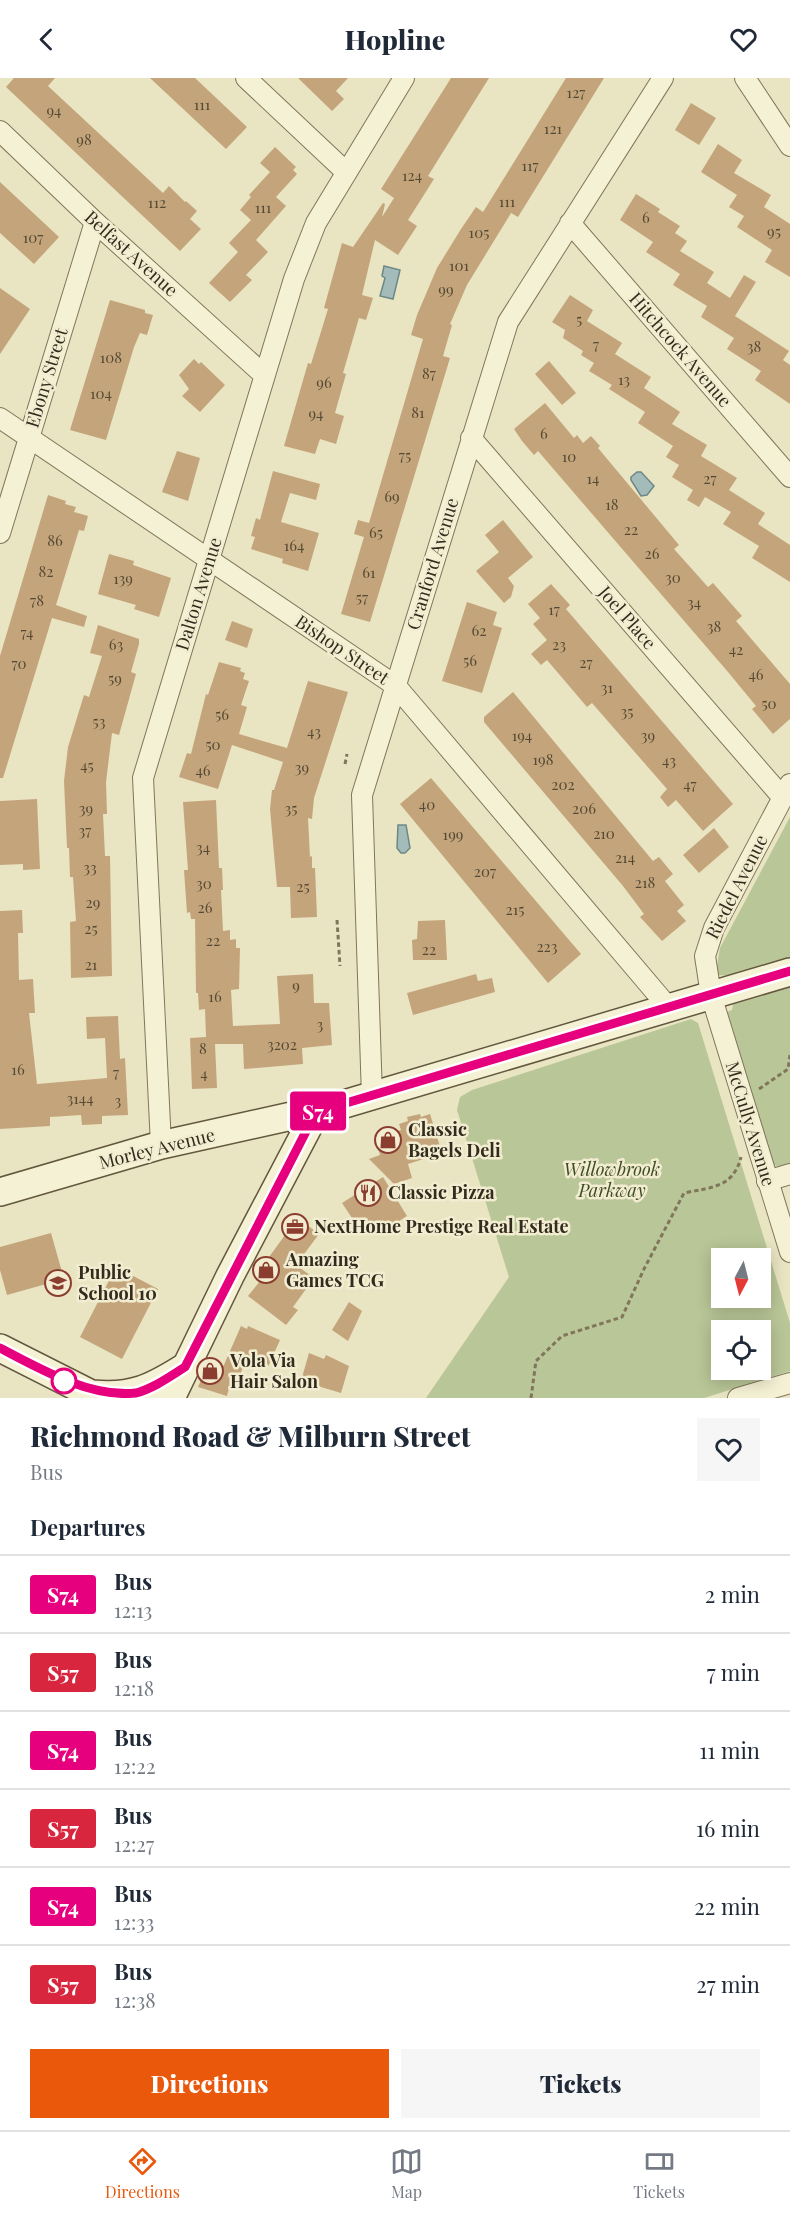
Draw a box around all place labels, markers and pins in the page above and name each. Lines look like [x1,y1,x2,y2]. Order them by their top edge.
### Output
place label: Classic Bagels Deli [408,1117,501,1162]
shop icon: Classic Bagels Deli [373,1125,403,1155]
restaurant icon: Classic Pizza [353,1178,383,1208]
place label: Classic Pizza [388,1180,495,1204]
office icon: NextHome Prestige Real Estate [280,1212,310,1242]
place label: NextHome Prestige Real Estate [314,1214,569,1238]
place label: Amazing Games TCG [285,1247,384,1292]
shop icon: Amazing Games TCG [251,1255,281,1285]
place label: Public School 10 [78,1260,157,1305]
school or university icon: Public School 10 [43,1268,73,1298]
place label: Vola Via Hair Salon [229,1348,318,1393]
shop icon: Vola Via Hair Salon [195,1356,225,1386]
unlabelled marker [51,1368,77,1394]

